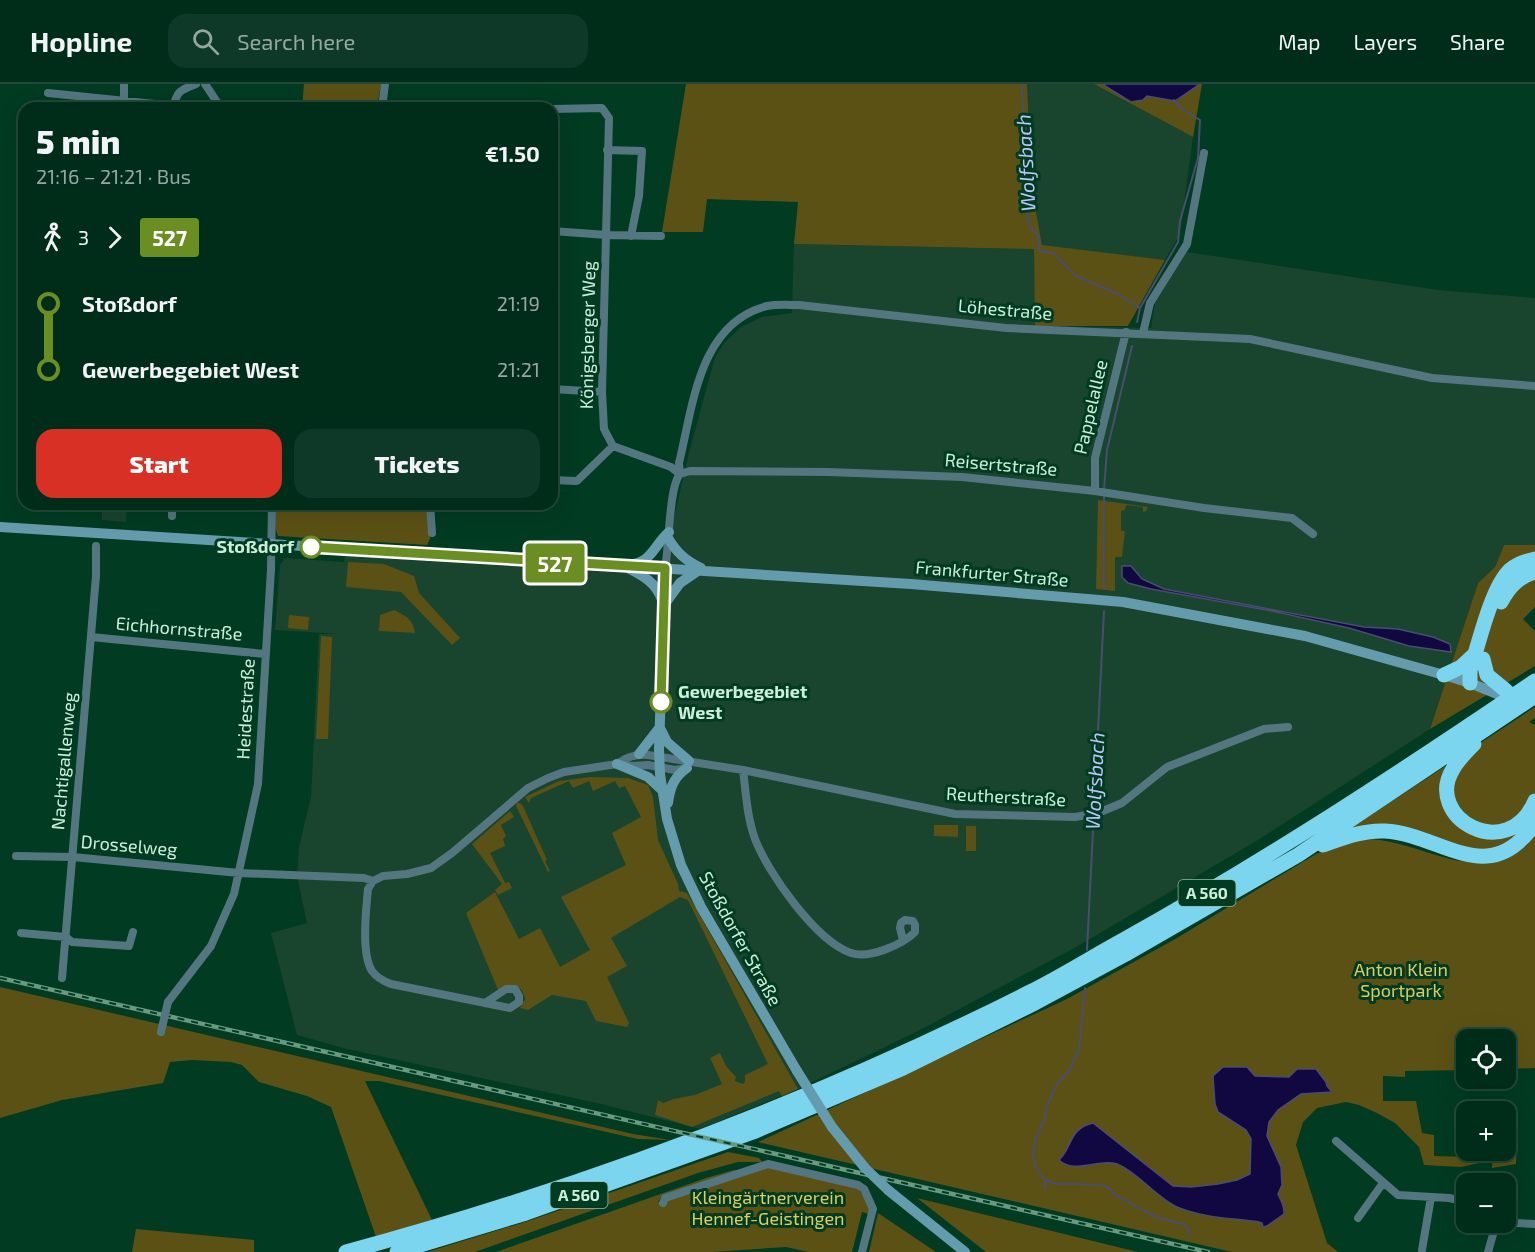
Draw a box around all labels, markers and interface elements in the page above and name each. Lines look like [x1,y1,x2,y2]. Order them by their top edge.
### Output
search box [168,14,588,68]
text: Hopline [30,24,132,58]
icon: search [189,25,222,58]
text: Search here [237,28,355,54]
text: Map [1278,29,1320,54]
text: Layers [1353,29,1417,54]
text: Share [1450,29,1505,54]
water label: Wolfsbach [1010,114,1040,212]
text: 5 min [36,121,120,161]
text: €1.50 [485,140,540,166]
text: 21:16 – 21:21 · Bus [36,164,191,188]
icon: walk [36,221,69,254]
icon: forward [98,221,131,254]
text: 3 [78,225,89,249]
text: 527 [152,225,187,250]
street label: Königsberger Weg [575,261,599,409]
text: Stoßdorf [82,290,177,316]
text: 21:19 [497,291,540,315]
street label: Löhestraße [957,294,1053,324]
text: Gewerbegebiet West [82,356,299,382]
text: 21:21 [497,357,540,381]
street label: Pappelallee [1068,357,1112,456]
button: Start [36,429,282,498]
button: Tickets [294,429,540,498]
street label: Reisertstraße [944,448,1058,480]
place label: Stoßdorf [217,535,295,557]
marker: Stoßdorf [300,536,322,558]
line badge: 527 [520,544,590,582]
text: 527 [538,551,572,576]
street label: Frankfurter Straße [915,555,1070,591]
street label: Eichhornstraße [115,612,243,645]
street label: Heidestraße [231,658,259,760]
place label: Gewerbegebiet West [678,680,808,723]
street label: Nachtigallenweg [46,691,80,831]
marker: Gewerbegebiet West [650,691,672,713]
water label: Wolfsbach [1079,732,1109,830]
street label: Reutherstraße [946,782,1067,810]
street label: Drosselweg [80,830,178,860]
street label: Stoßdorfer Straße [695,868,787,1009]
road number: A 560 [1178,880,1236,906]
park label: Anton Klein Sportpark [1354,958,1448,1001]
map controls [1456,1029,1516,1233]
button: locate [1456,1029,1516,1089]
button: + [1456,1101,1516,1161]
button: − [1456,1173,1516,1233]
road number: A 560 [550,1182,608,1208]
park label: Kleingärtnerverein Hennef-Geistingen [691,1186,845,1229]

